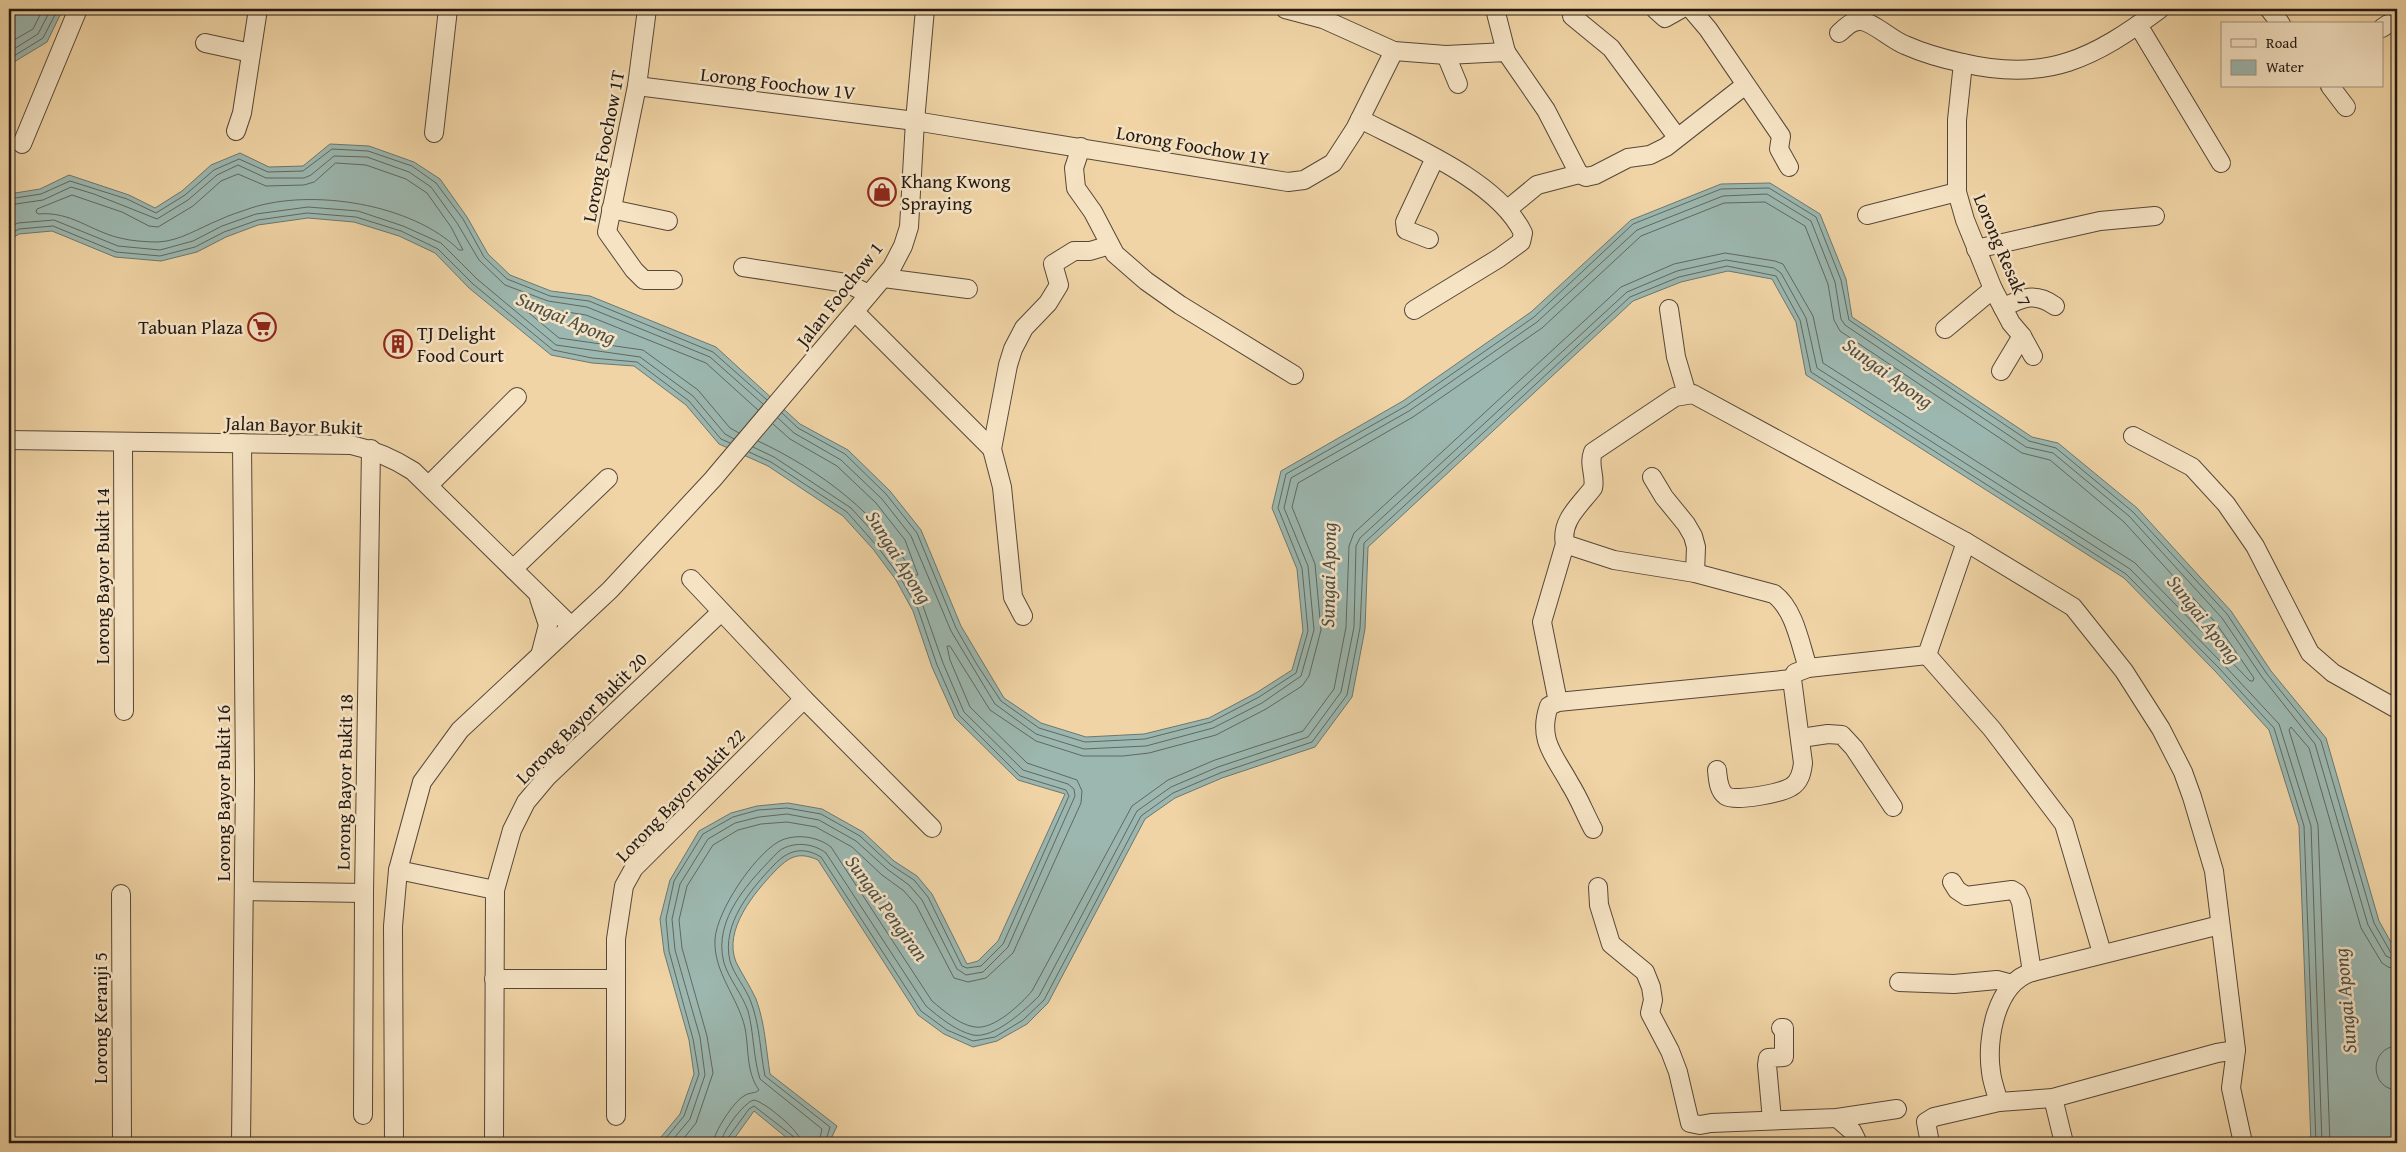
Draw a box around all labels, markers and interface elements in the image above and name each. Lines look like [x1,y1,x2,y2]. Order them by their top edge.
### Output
legend [2221,22,2384,88]
text: Road [2266,32,2297,53]
text: Water [2266,56,2304,77]
street label: Lorong Foochow 1V [699,60,858,106]
street label: Lorong Foochow 1T [575,67,632,224]
street label: Lorong Foochow 1Y [1114,118,1272,172]
place label: Khang Kwong Spraying [901,167,1011,217]
shop icon: Khang Kwong Spraying [867,177,897,207]
street label: Lorong Resak 7 [1967,189,2039,311]
street label: Jalan Foochow 1 [788,235,889,354]
water label: Sungai Apong [512,284,620,351]
supermarket icon: Tabuan Plaza [247,312,277,342]
place label: Tabuan Plaza [138,313,243,341]
place label: TJ Delight Food Court [417,319,504,369]
building icon: TJ Delight Food Court [383,329,413,359]
water label: Sungai Apong [1837,330,1939,415]
street label: Jalan Bayor Bukit [223,409,363,441]
street label: Lorong Bayor Bukit 14 [88,488,116,664]
water label: Sungai Apong [859,504,940,609]
water label: Sungai Apong [1312,522,1343,628]
water label: Sungai Apong [2160,568,2248,669]
street label: Lorong Bayor Bukit 20 [509,646,653,790]
street label: Lorong Bayor Bukit 18 [328,694,360,870]
street label: Lorong Bayor Bukit 16 [209,705,237,881]
street label: Lorong Bayor Bukit 22 [609,722,751,868]
water label: Sungai Pengiran [839,849,936,967]
water label: Sungai Apong [2325,947,2364,1055]
street label: Lorong Keranji 5 [86,952,114,1084]

